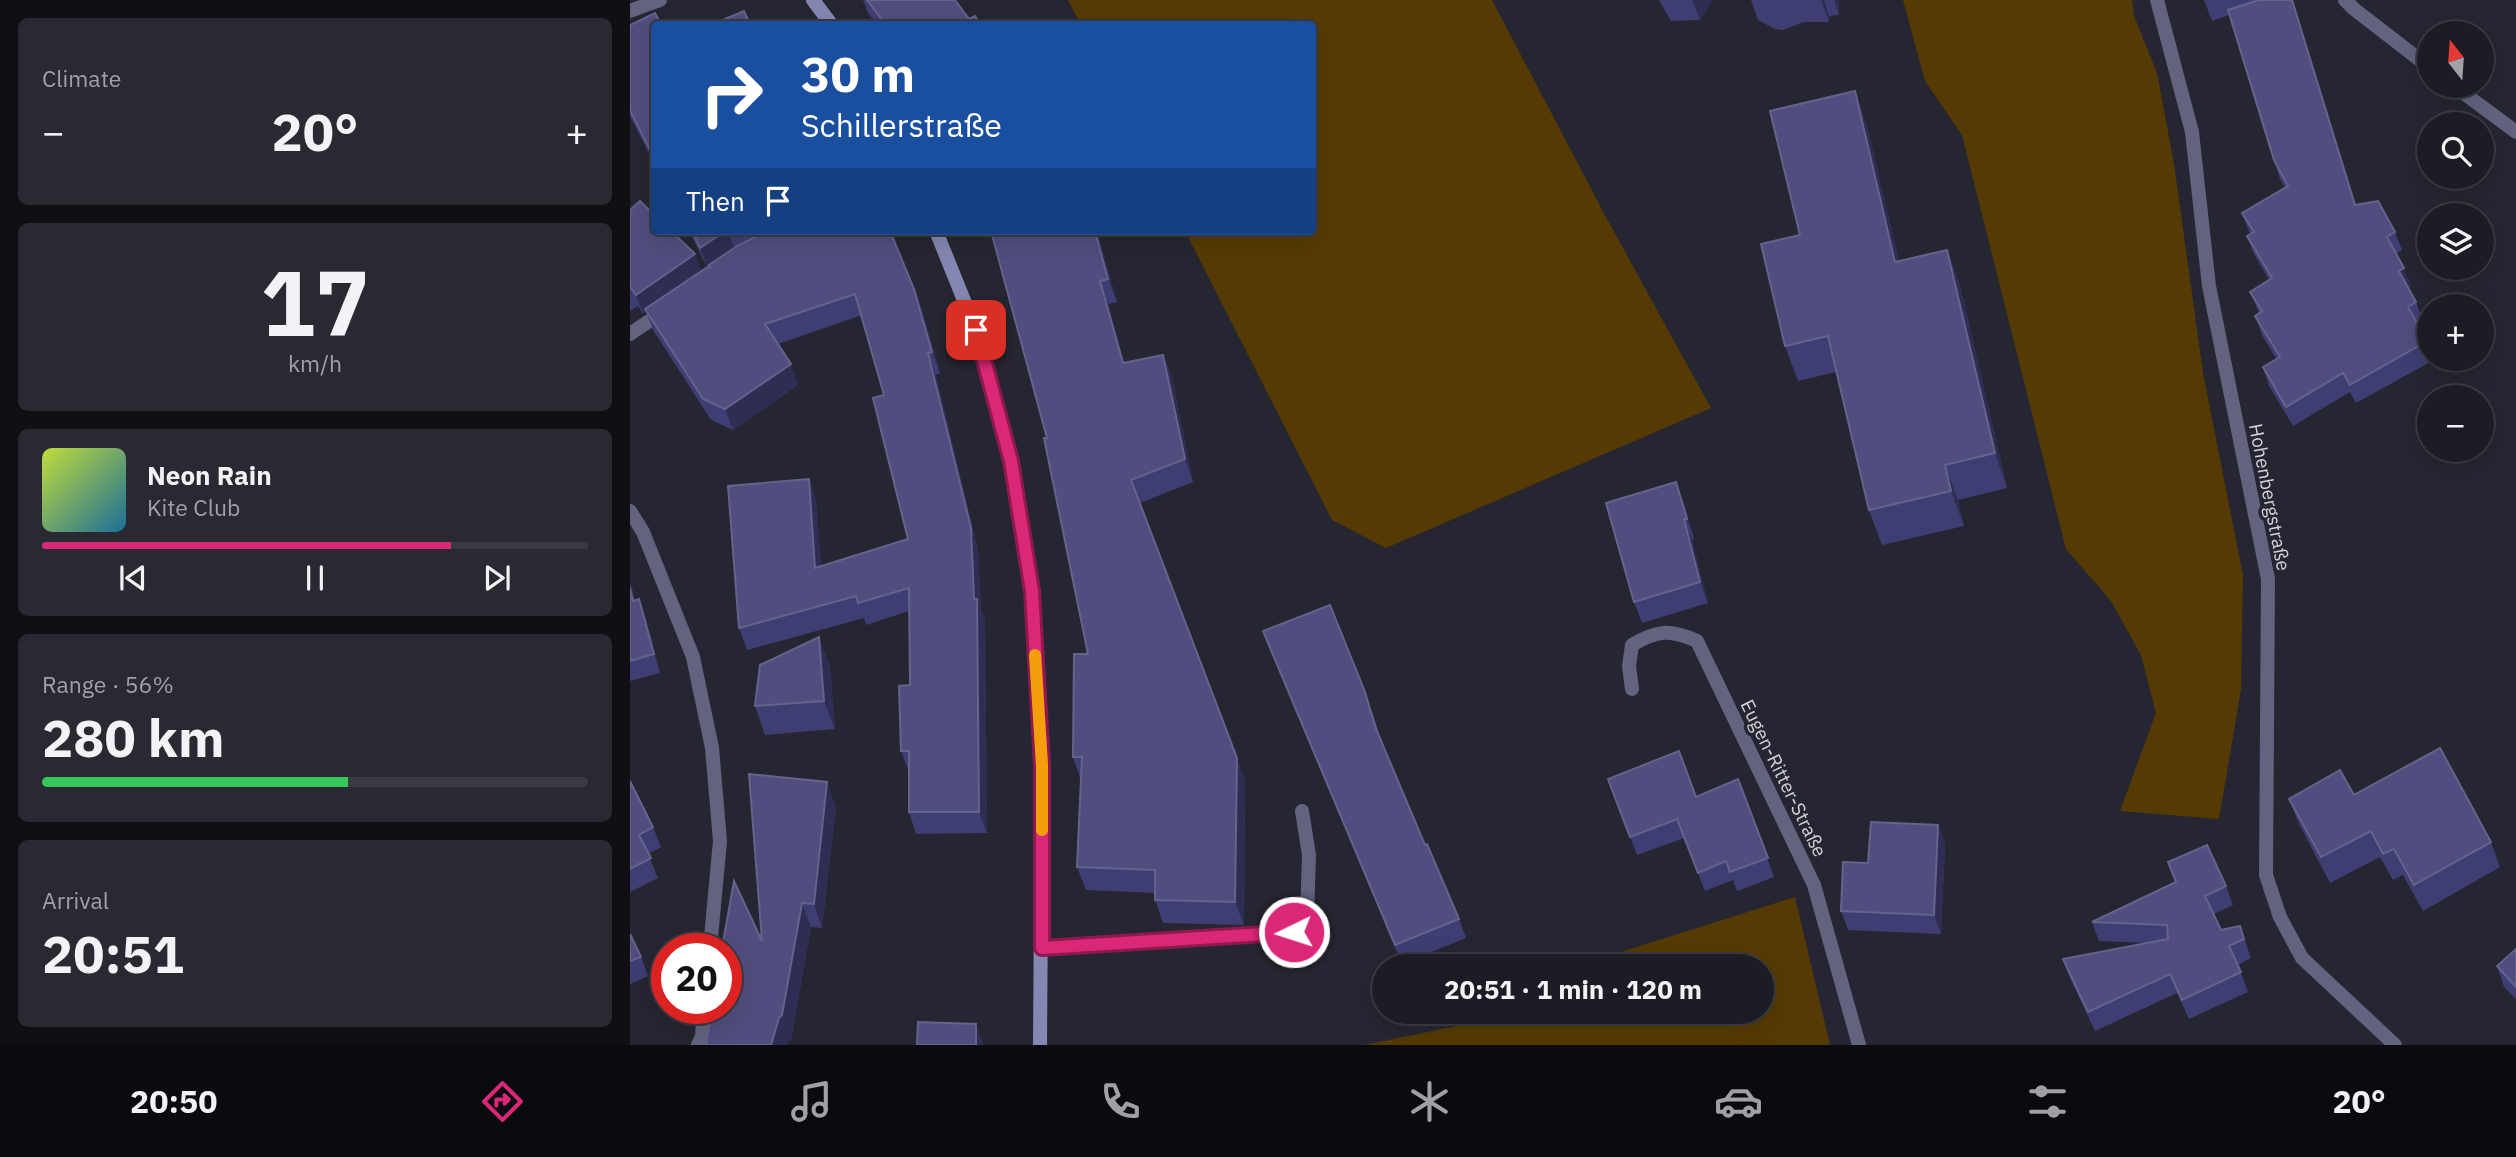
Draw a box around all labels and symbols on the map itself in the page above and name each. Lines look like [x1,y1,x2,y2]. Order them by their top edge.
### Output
north arrow [2417,21,2494,98]
pin [946,300,1006,360]
street label: Hohenbergstraße [2244,421,2296,573]
street label: Eugen-Ritter-Straße [1735,695,1833,861]
position arrow [1257,895,1331,969]
speed limit sign: 20 [651,933,742,1024]

